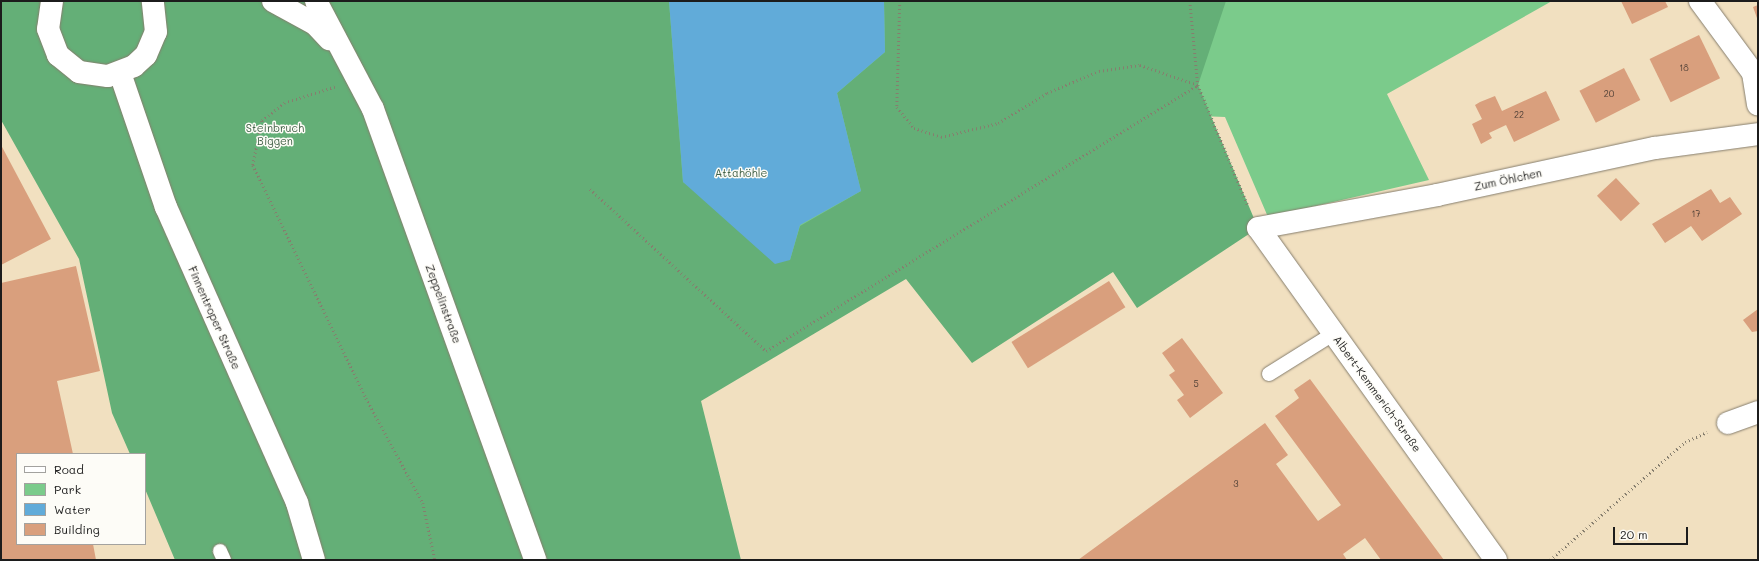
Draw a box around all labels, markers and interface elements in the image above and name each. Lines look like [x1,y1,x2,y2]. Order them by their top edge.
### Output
house number: 18 [1679,63,1689,73]
house number: 20 [1604,89,1614,99]
house number: 22 [1514,110,1524,120]
park label: Steinbruch Biggen [246,122,304,148]
park label: Attahöhle [715,166,767,180]
street label: Zum Öhlchen [1473,166,1543,194]
house number: 17 [1691,209,1701,219]
street label: Zeppelinstraße [423,263,463,345]
street label: Finnentroper Straße [185,264,243,372]
street label: Albert-Kemmerich-Straße [1330,333,1424,455]
house number: 5 [1193,379,1199,389]
legend [16,453,146,545]
text: Road [54,461,84,477]
house number: 3 [1233,479,1239,489]
text: Park [54,481,81,497]
text: Water [54,501,91,517]
scale bar [1615,519,1690,545]
text: Building [54,521,100,537]
text: 20 m [1620,526,1648,542]

